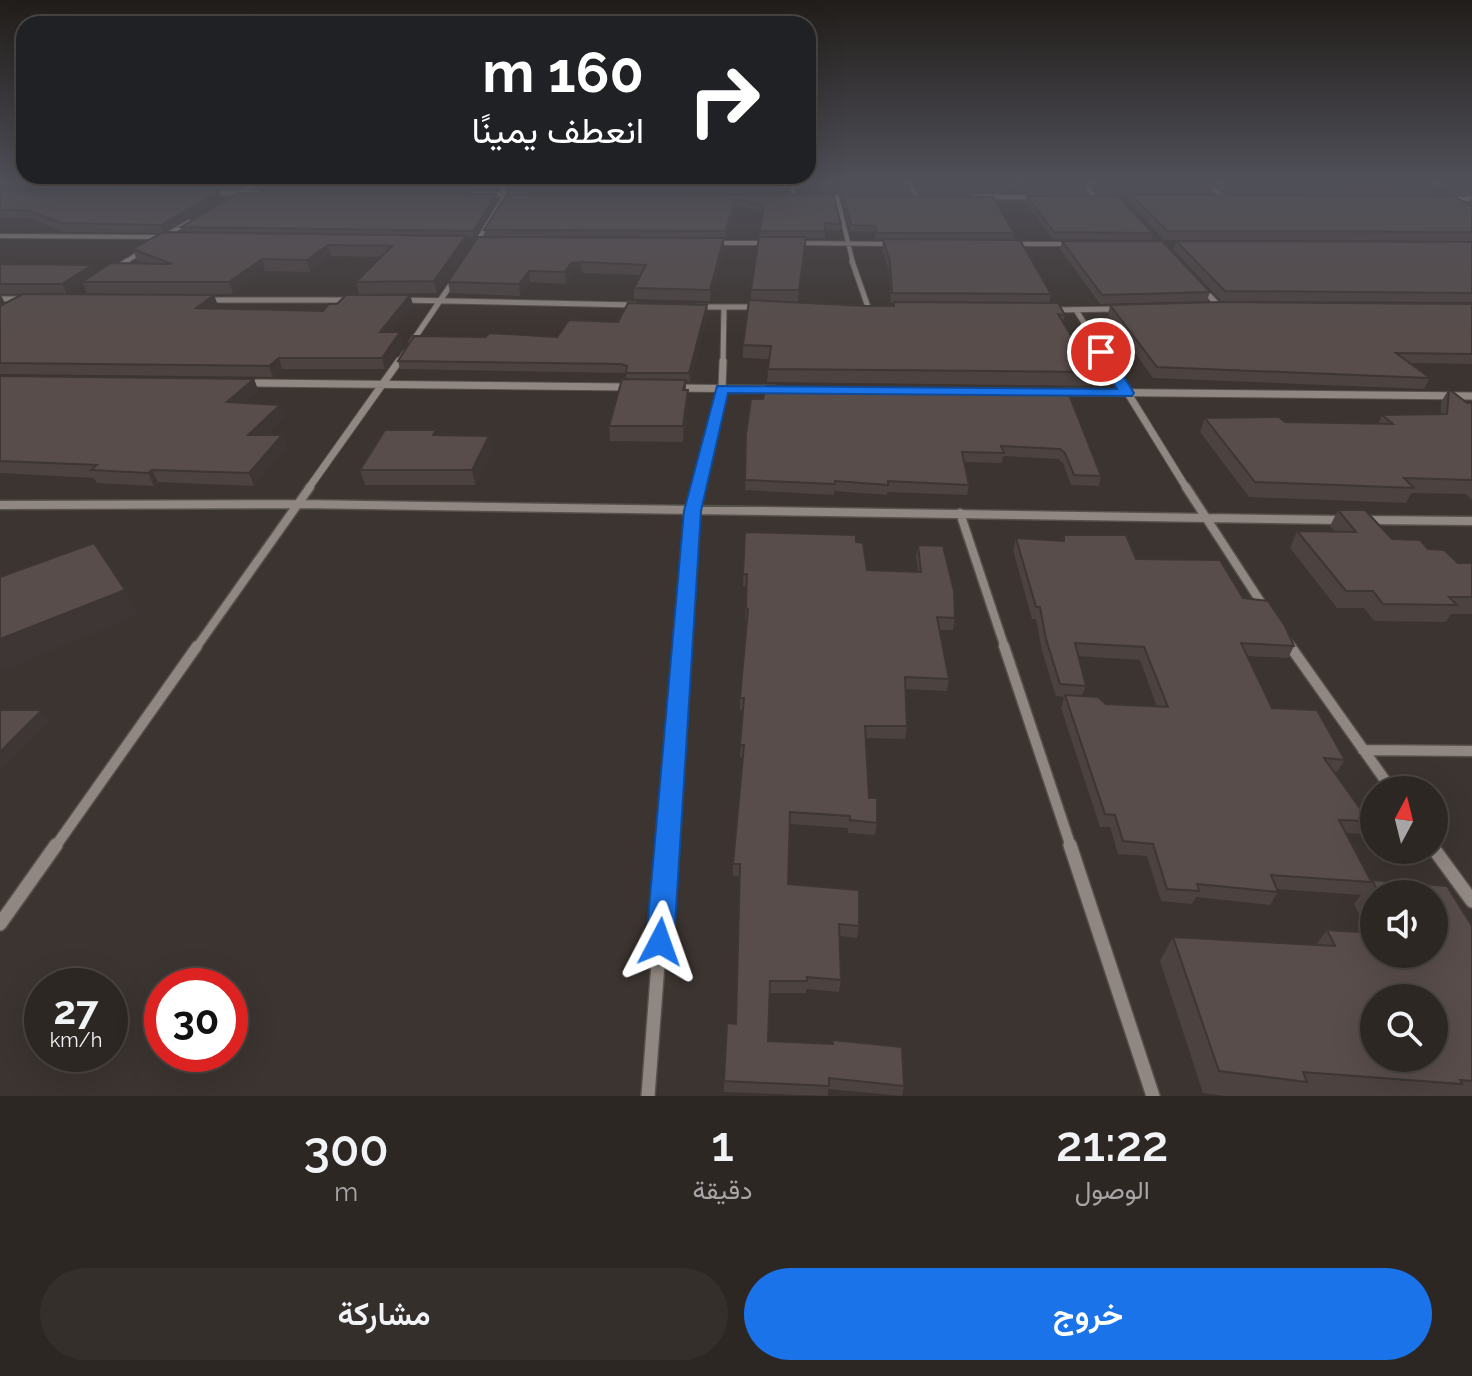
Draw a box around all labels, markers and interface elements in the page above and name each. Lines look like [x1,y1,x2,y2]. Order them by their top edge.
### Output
text: 160 m [482,39,644,105]
icon: right [672,48,776,152]
text: انعطف يمينًا [471,109,644,151]
pin [1067,318,1135,386]
icon: arrive [1079,330,1123,374]
north arrow [1360,776,1448,864]
map controls [1360,776,1448,1072]
button: sound [1360,880,1448,968]
position arrow [618,900,702,984]
speed limit sign: 30 [144,968,248,1072]
button: search [1360,984,1448,1072]
text: 27 [53,986,98,1033]
text: km/h [50,1028,102,1052]
text: 1 [711,1116,734,1172]
text: 21:22 [1056,1116,1168,1172]
text: 300 [304,1121,389,1177]
text: دقيقة [692,1175,753,1205]
text: الوصول [1075,1175,1150,1205]
text: m [334,1177,358,1207]
button: مشاركة [40,1268,728,1360]
button: خروج [744,1268,1432,1360]

